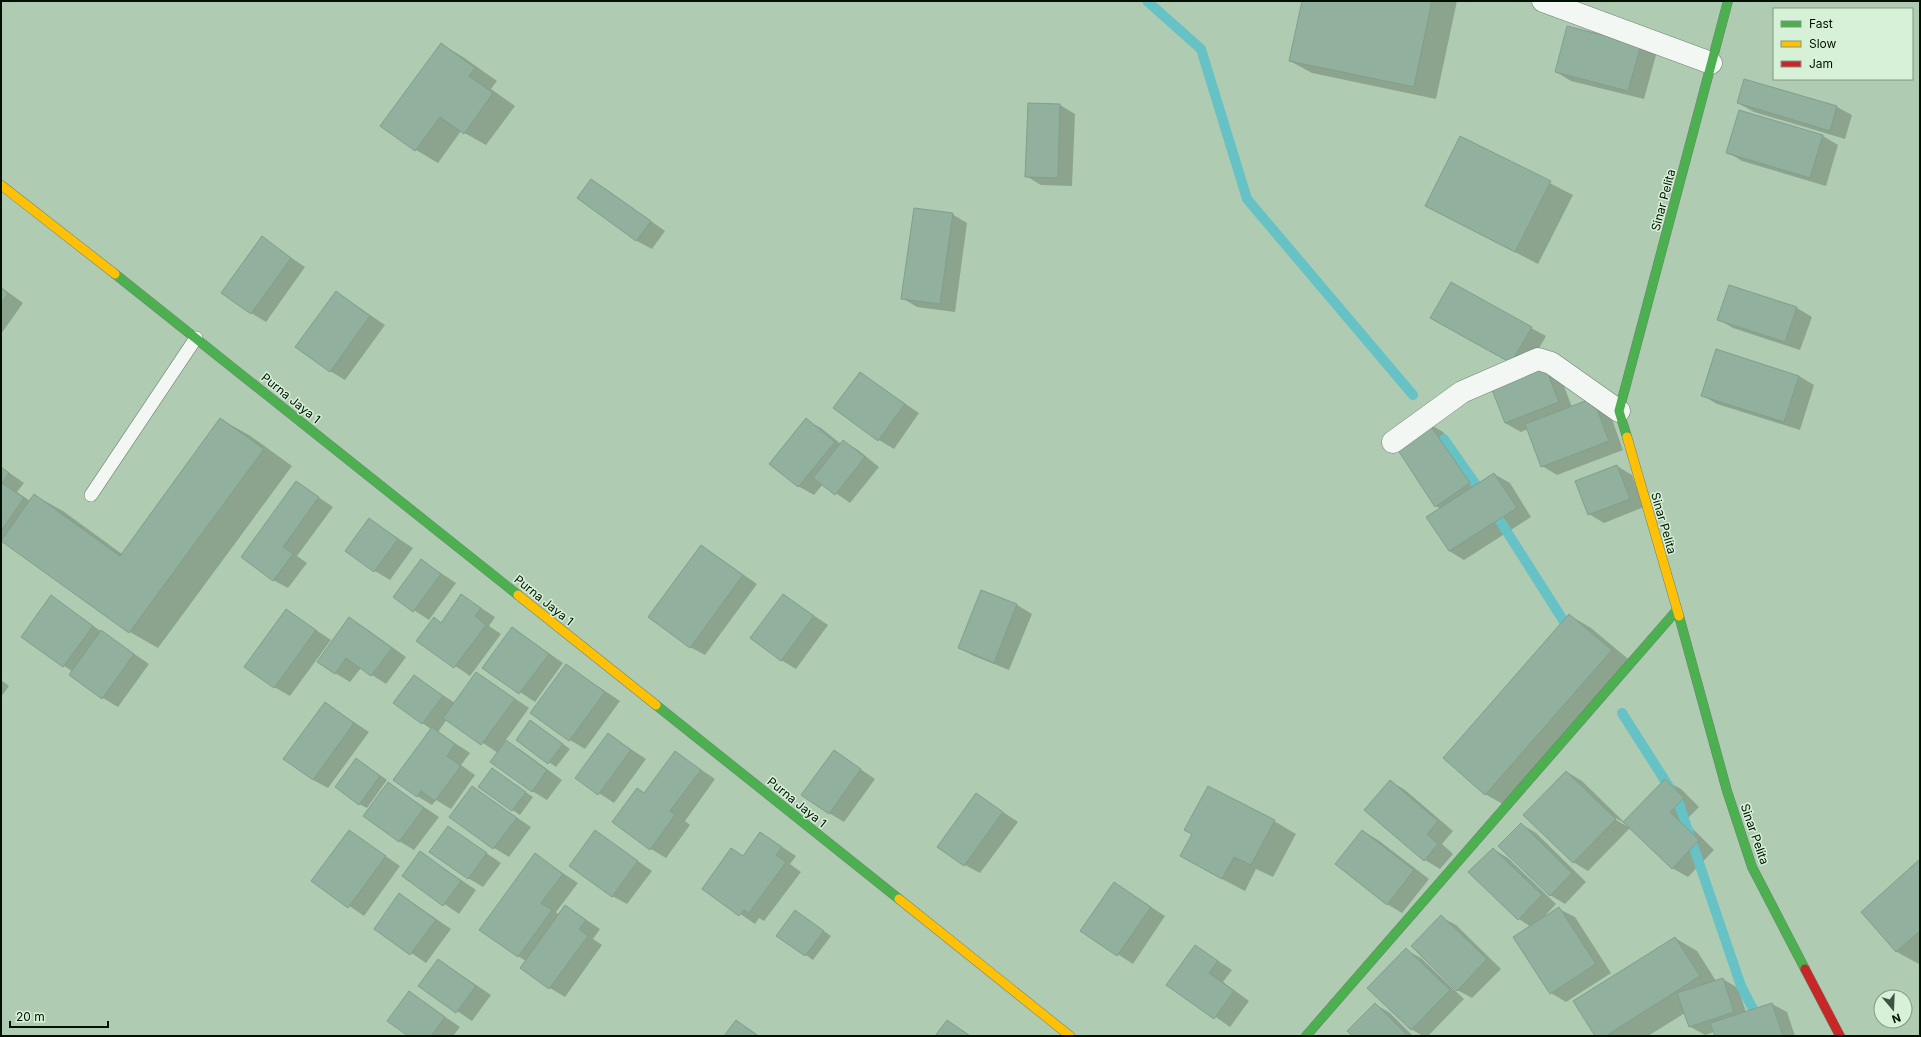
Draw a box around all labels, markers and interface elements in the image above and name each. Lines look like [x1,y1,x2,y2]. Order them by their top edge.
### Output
legend [1773,8,1913,80]
text: Fast [1809,16,1833,31]
text: Slow [1809,36,1837,51]
text: Jam [1809,56,1833,71]
street label: Sinar Pelita [1648,167,1678,233]
street label: Purna Jaya 1 [258,370,324,426]
street label: Sinar Pelita [1648,490,1680,556]
street label: Purna Jaya 1 [511,572,577,628]
street label: Purna Jaya 1 [764,774,830,830]
street label: Sinar Pelita [1738,802,1772,866]
north arrow [1873,989,1913,1029]
scale bar [10,1003,108,1029]
text: 20 m [16,1009,45,1024]
text: N [1890,1010,1903,1026]

